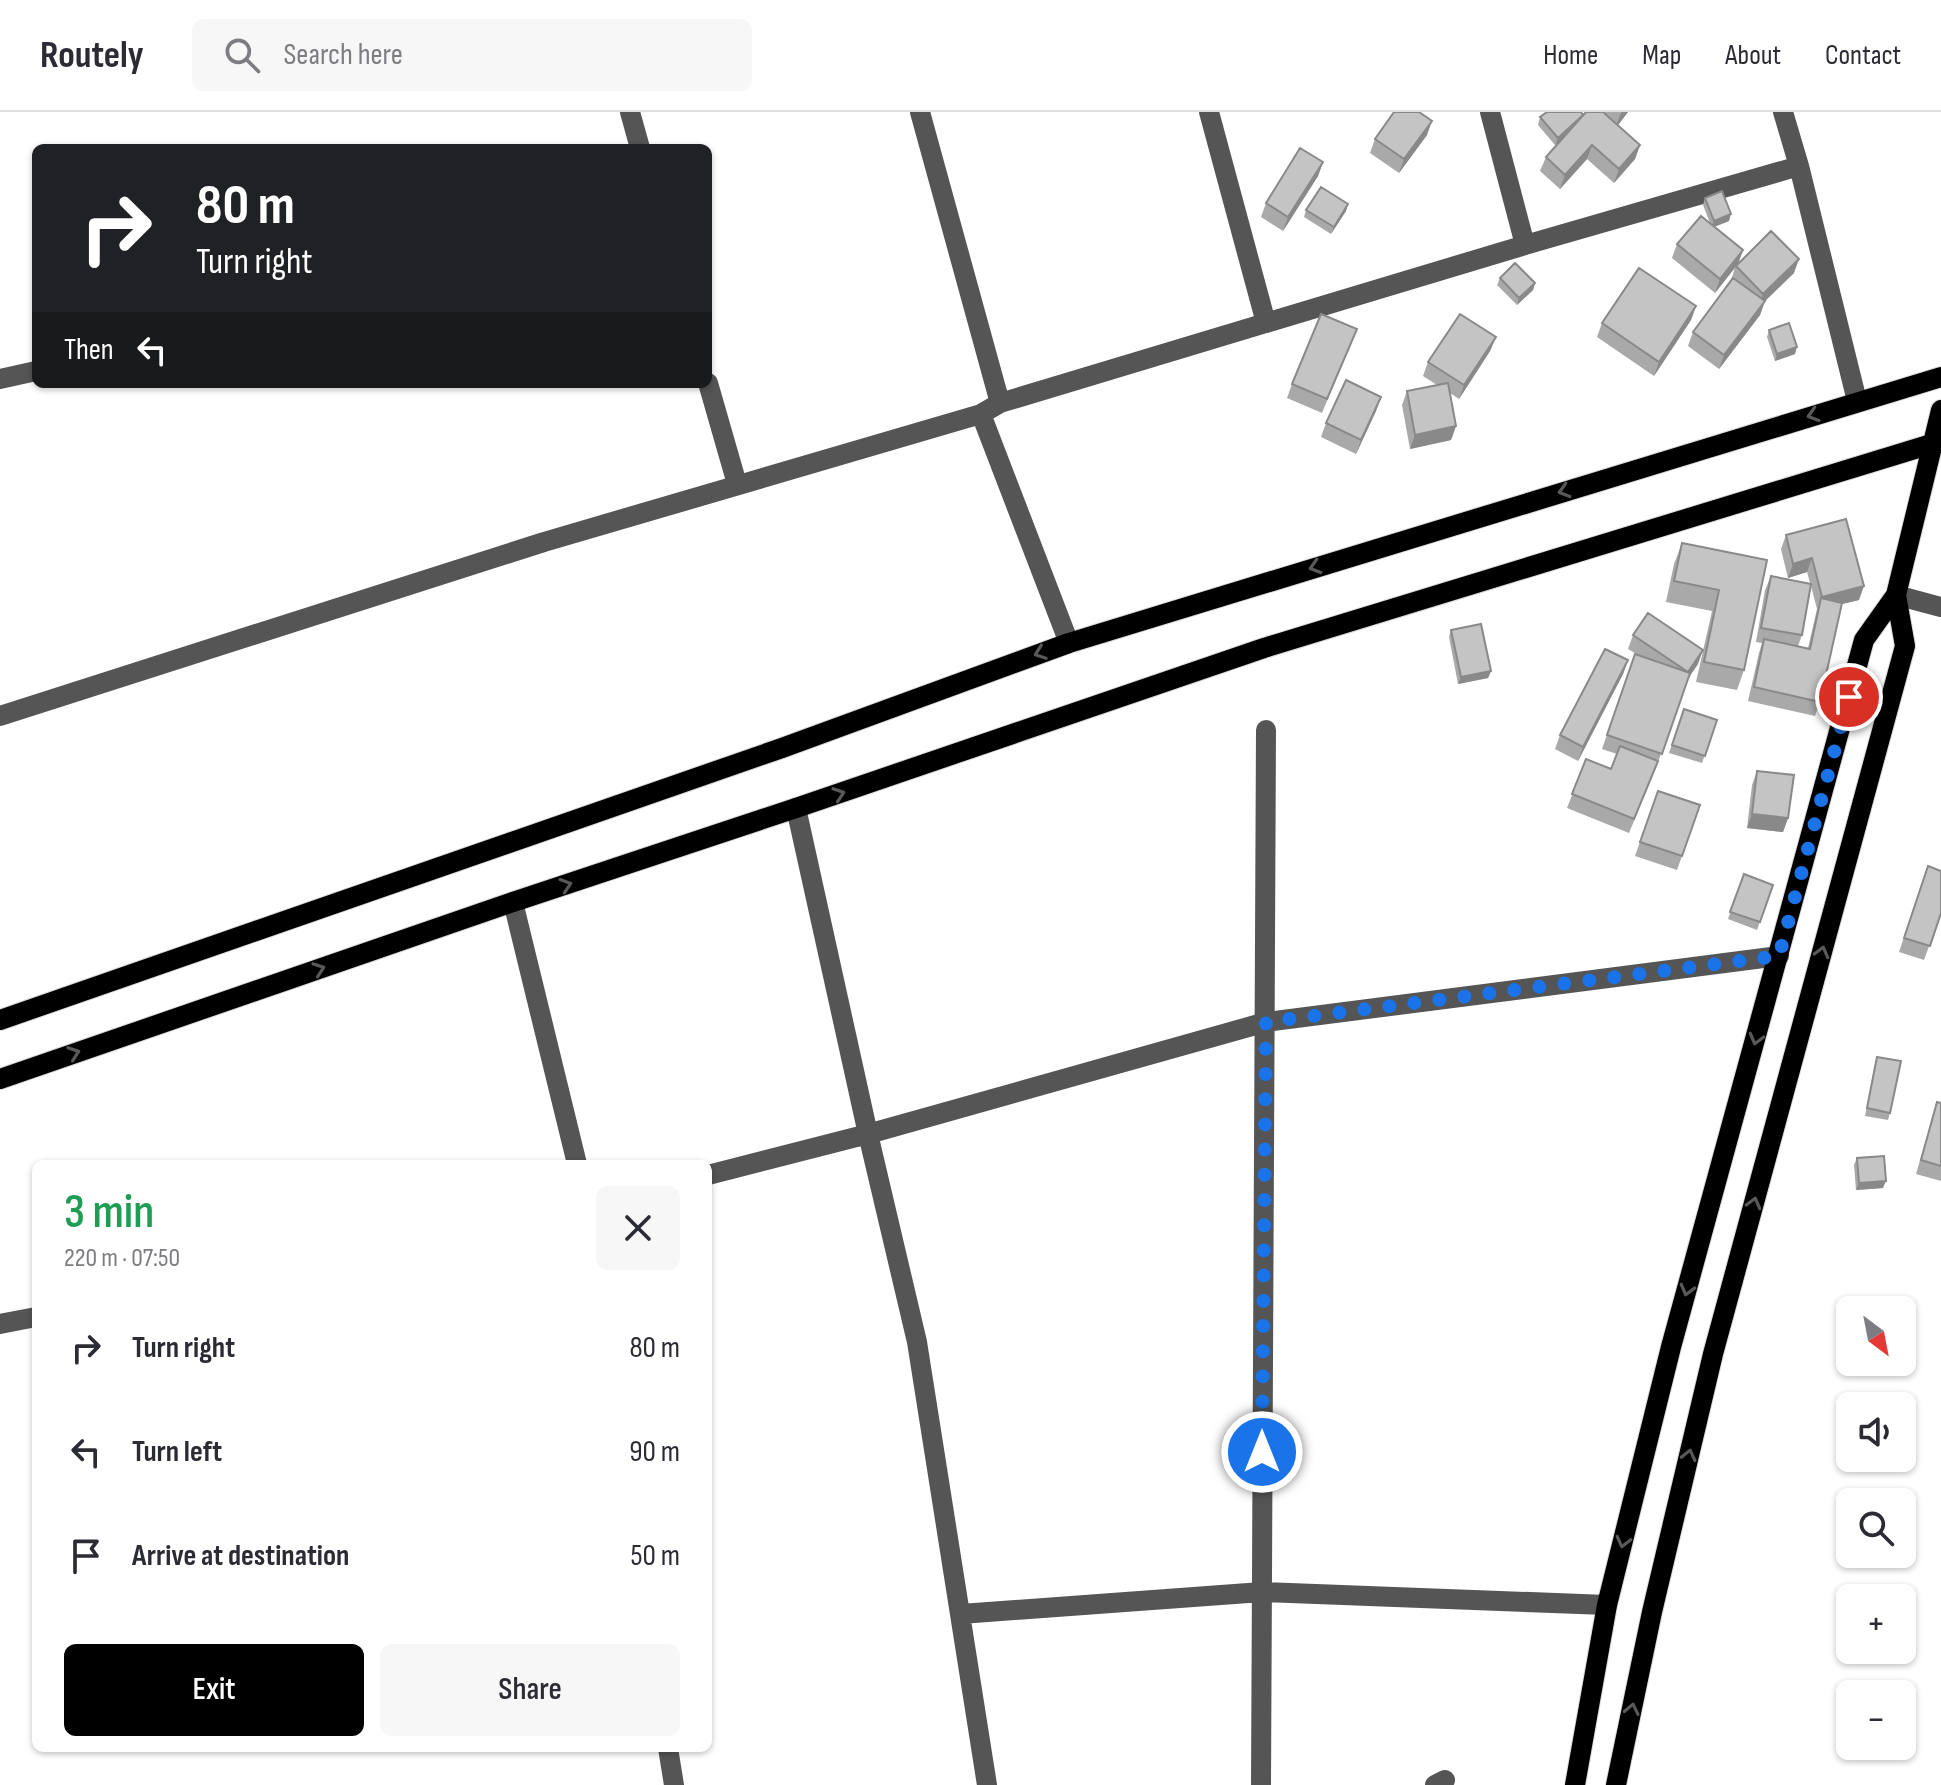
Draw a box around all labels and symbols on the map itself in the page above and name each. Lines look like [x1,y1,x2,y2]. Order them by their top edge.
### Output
one-way arrow [1806,406,1820,422]
one-way arrow [1558,482,1571,498]
one-way arrow [1309,558,1323,574]
one-way arrow [1034,644,1048,660]
pin [1815,663,1883,731]
one-way arrow [831,787,845,803]
one-way arrow [558,878,572,894]
one-way arrow [1813,946,1829,960]
one-way arrow [312,962,326,978]
one-way arrow [1749,1032,1765,1046]
one-way arrow [66,1047,80,1063]
one-way arrow [1745,1197,1761,1211]
one-way arrow [1679,1282,1696,1296]
north arrow [1836,1296,1916,1376]
position arrow [1220,1410,1304,1494]
one-way arrow [1680,1449,1697,1462]
one-way arrow [1615,1534,1632,1548]
one-way arrow [1623,1702,1640,1716]

